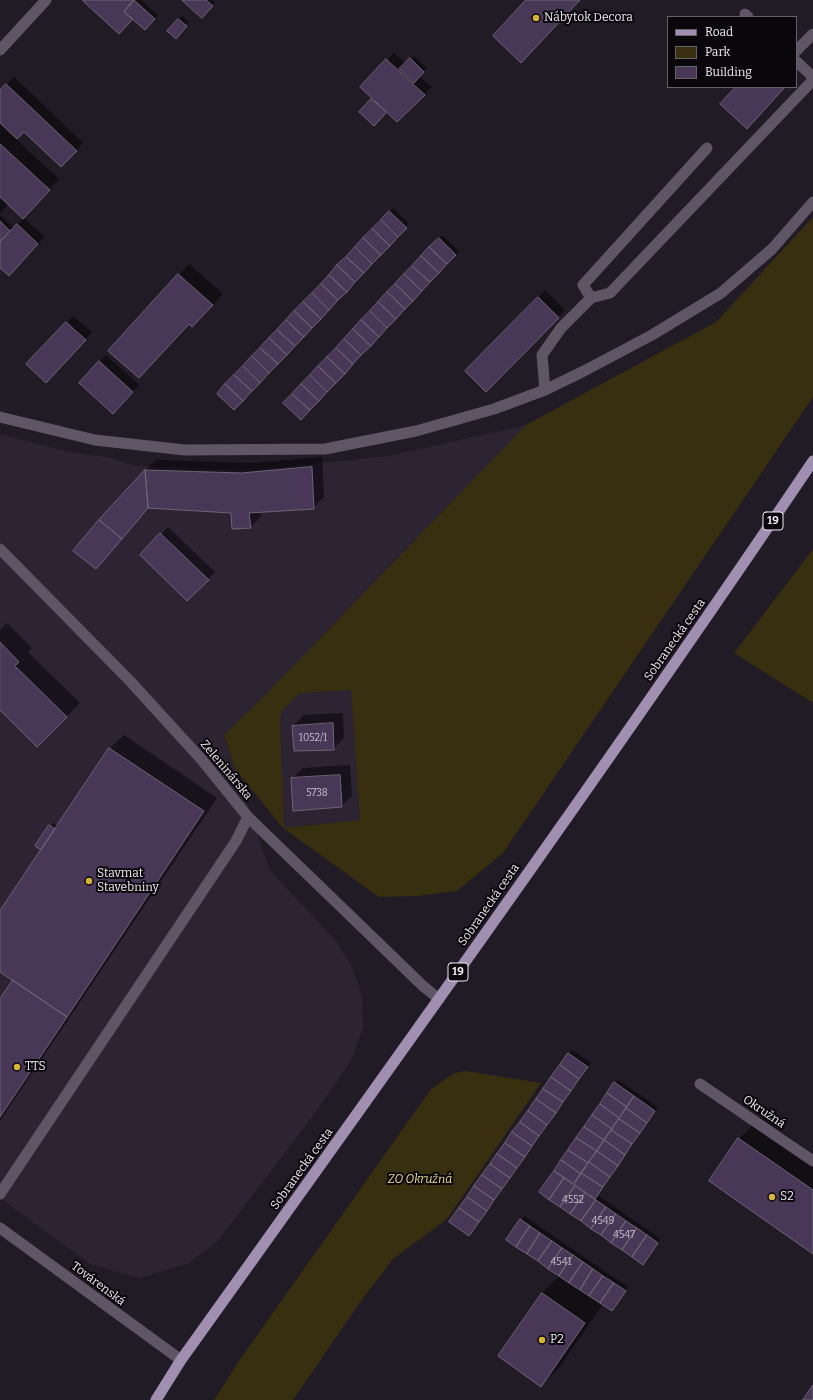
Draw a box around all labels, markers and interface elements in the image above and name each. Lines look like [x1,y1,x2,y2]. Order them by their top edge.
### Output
place label: Nábytok Decora [544,11,633,25]
marker: Nábytok Decora [531,13,541,23]
legend [667,16,797,88]
text: Road [705,25,733,39]
text: Park [705,45,730,59]
text: Building [705,65,752,79]
road number: 19 [763,512,783,530]
street label: Sobranecká cesta [641,596,709,684]
house number: 1052/1 [299,732,327,744]
street label: Zeleninárska [197,737,255,803]
house number: 5738 [306,787,328,799]
street label: Sobranecká cesta [455,861,523,949]
place label: Stavmat Stavebniny [97,867,159,895]
marker: Stavmat Stavebniny [84,876,94,886]
road number: 19 [448,963,468,981]
place label: TTS [25,1060,46,1074]
marker: TTS [12,1062,22,1072]
street label: Okružná [740,1093,788,1131]
street label: Sobranecká cesta [268,1126,336,1212]
park label: ZO Okružná [388,1173,452,1187]
place label: S2 [780,1190,794,1204]
marker: S2 [767,1192,777,1202]
house number: 4552 [562,1194,584,1206]
house number: 4549 [592,1215,614,1227]
house number: 4547 [613,1229,635,1241]
house number: 4541 [550,1256,572,1268]
street label: Továrenská [68,1259,128,1309]
place label: P2 [550,1333,564,1347]
marker: P2 [537,1335,547,1345]

